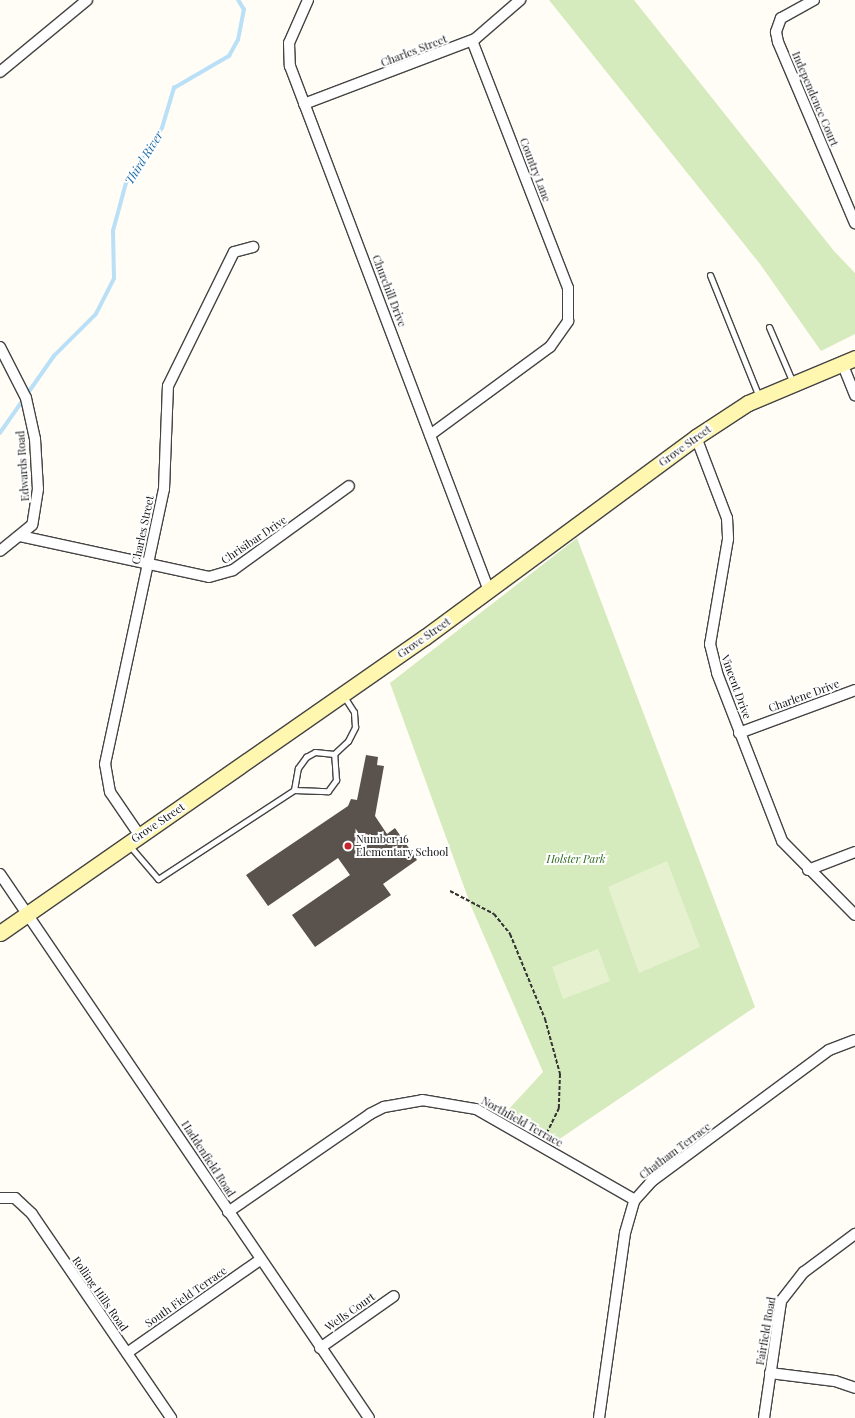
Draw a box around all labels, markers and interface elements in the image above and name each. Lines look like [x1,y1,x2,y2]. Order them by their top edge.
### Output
street label: Charles Street [379,32,449,70]
street label: Independence Court [789,50,841,148]
water label: Third River [122,129,166,187]
street label: Country Lane [517,136,553,204]
street label: Churchill Drive [369,253,409,329]
street label: Grove Street [656,423,714,469]
street label: Edwards Road [14,430,32,502]
street label: Charles Street [129,494,157,566]
street label: Chrisibar Drive [219,513,289,567]
street label: Grove Street [395,615,453,661]
street label: Vincent Drive [718,653,754,721]
street label: Charlene Drive [767,677,841,715]
street label: Grove Street [129,800,187,846]
place label: Number 16 Elementary School [356,833,449,859]
marker: Number 16 Elementary School [343,841,353,851]
park label: Holster Park [547,852,605,866]
street label: Northfield Terrace [479,1094,565,1150]
street label: Haddenfield Road [178,1118,238,1200]
street label: Chatham Terrace [637,1120,713,1182]
street label: Rolling Hills Road [69,1254,131,1334]
street label: South Field Terrace [143,1264,229,1330]
street label: Wells Court [323,1290,377,1334]
street label: Fairfield Road [753,1296,779,1366]

